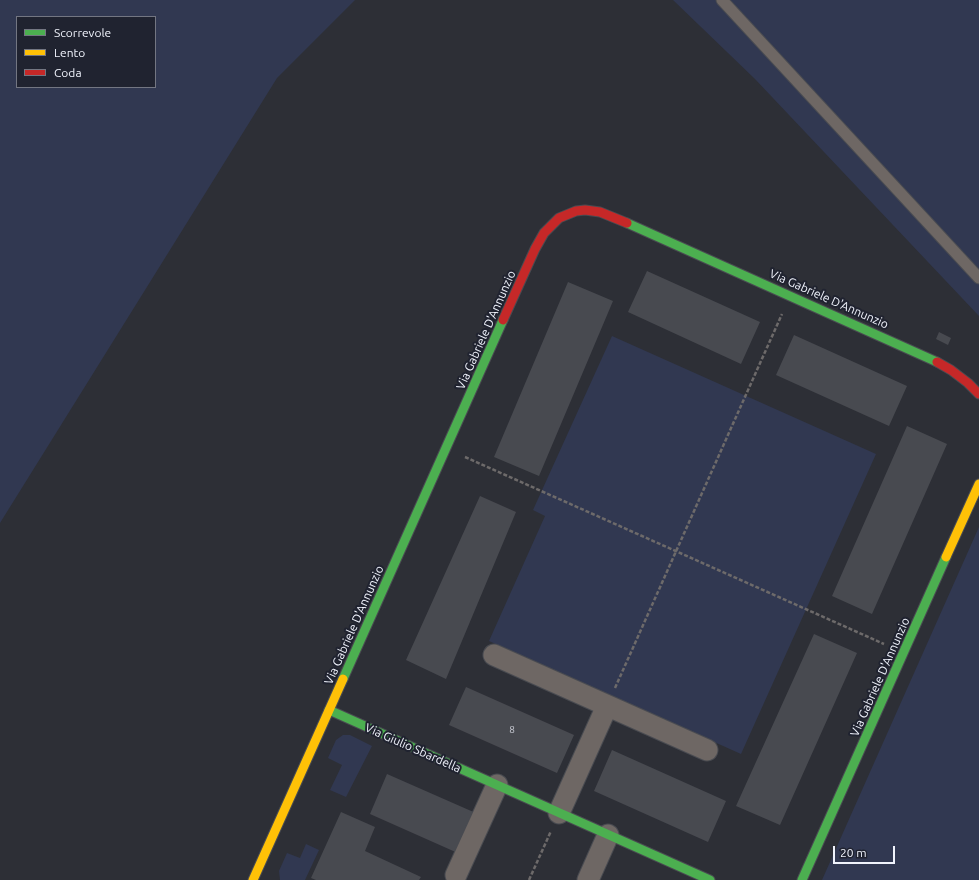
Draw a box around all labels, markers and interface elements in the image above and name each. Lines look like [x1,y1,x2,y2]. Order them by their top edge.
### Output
legend [16,16,156,88]
text: Scorrevole [54,26,111,39]
text: Lento [54,46,85,59]
text: Coda [54,66,82,79]
street label: Via Gabriele D'Annunzio [767,266,891,332]
street label: Via Gabriele D'Annunzio [453,268,519,392]
street label: Via Gabriele D'Annunzio [321,563,387,687]
street label: Via Gabriele D'Annunzio [847,615,913,739]
street label: Via Giulio Sbardella [363,720,463,776]
house number: 8 [509,724,515,736]
scale bar [835,838,897,864]
text: 20 m [840,846,867,859]

